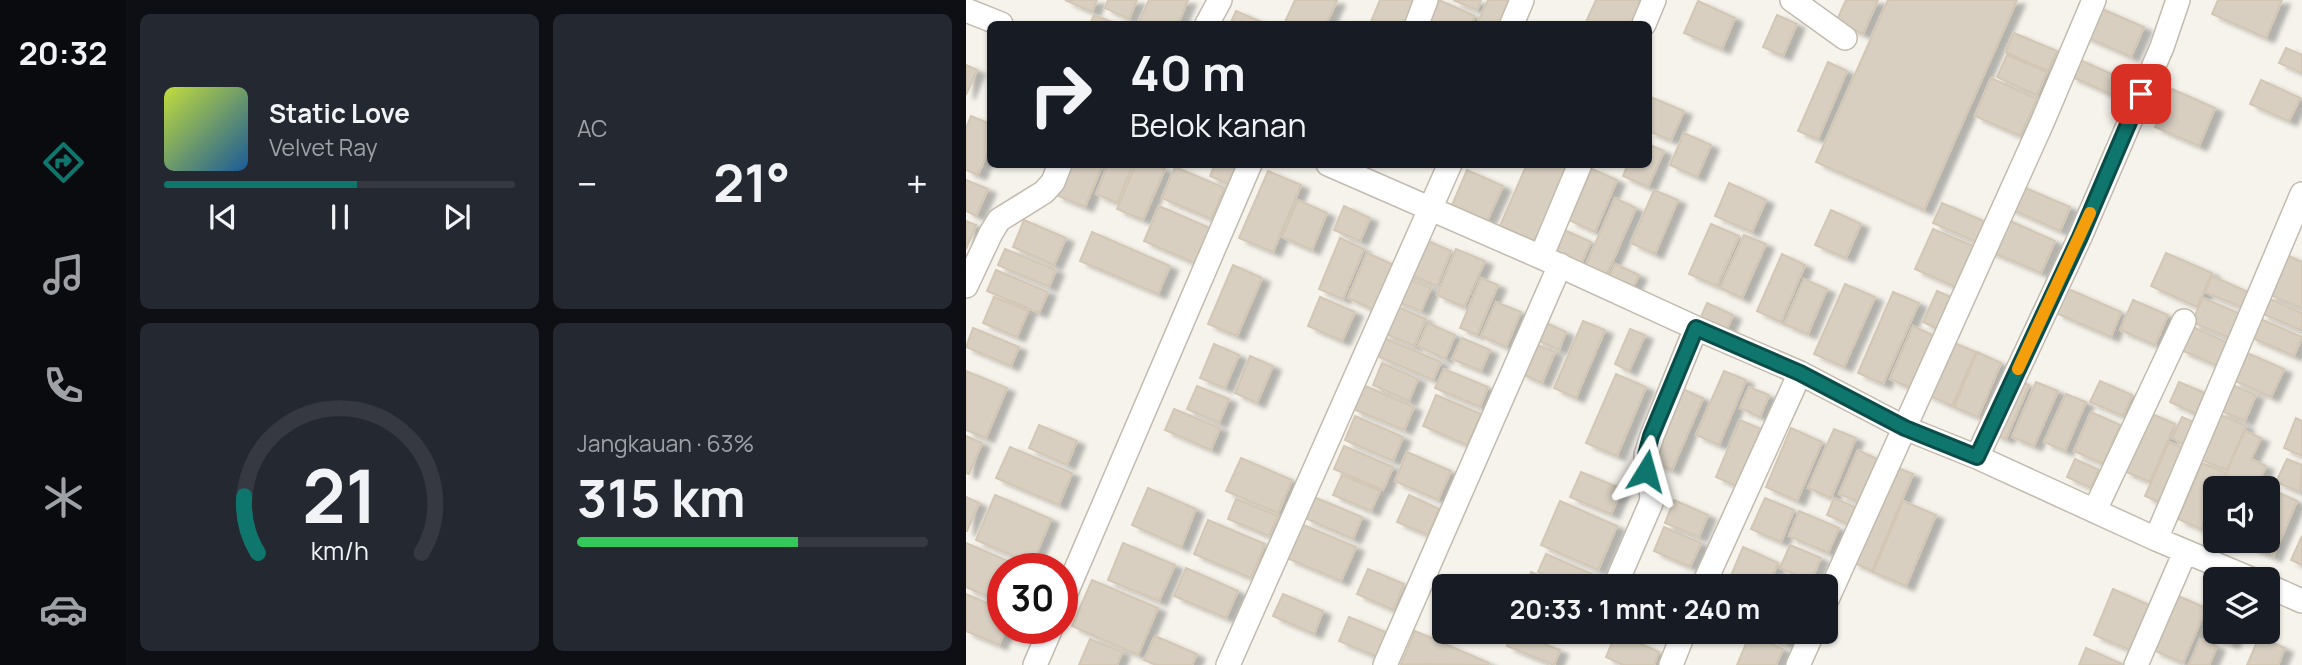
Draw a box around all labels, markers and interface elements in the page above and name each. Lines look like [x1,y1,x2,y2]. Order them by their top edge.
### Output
text: 20:32 [19,31,107,75]
text: 40 m [1130,39,1246,106]
icon: right [1015,49,1106,140]
pin [2111,64,2171,124]
icon: arrive [2122,75,2160,113]
text: Static Love [269,95,410,131]
text: Belok kanan [1130,103,1306,147]
text: AC [577,112,608,144]
text: Velvet Ray [269,131,378,163]
icon: directions [39,138,88,187]
text: 21° [713,147,790,218]
text: − [577,157,598,209]
text: + [906,157,928,209]
icon: previous [204,198,242,236]
icon: pause [321,198,359,236]
icon: next [438,198,476,236]
icon: music [39,250,88,299]
icon: phone [39,361,88,410]
text: Jangkauan · 63% [577,427,754,459]
position arrow [1609,434,1683,508]
text: 21 [302,445,377,545]
text: 315 km [577,462,746,533]
icon: climate [39,473,88,522]
map controls [2203,476,2280,644]
button: sound [2203,476,2280,553]
text: km/h [310,533,369,568]
speed limit sign: 30 [987,553,1078,644]
button: layers [2203,567,2280,644]
icon: car [39,585,88,634]
text: 20:33 · 1 mnt · 240 m [1510,591,1760,627]

